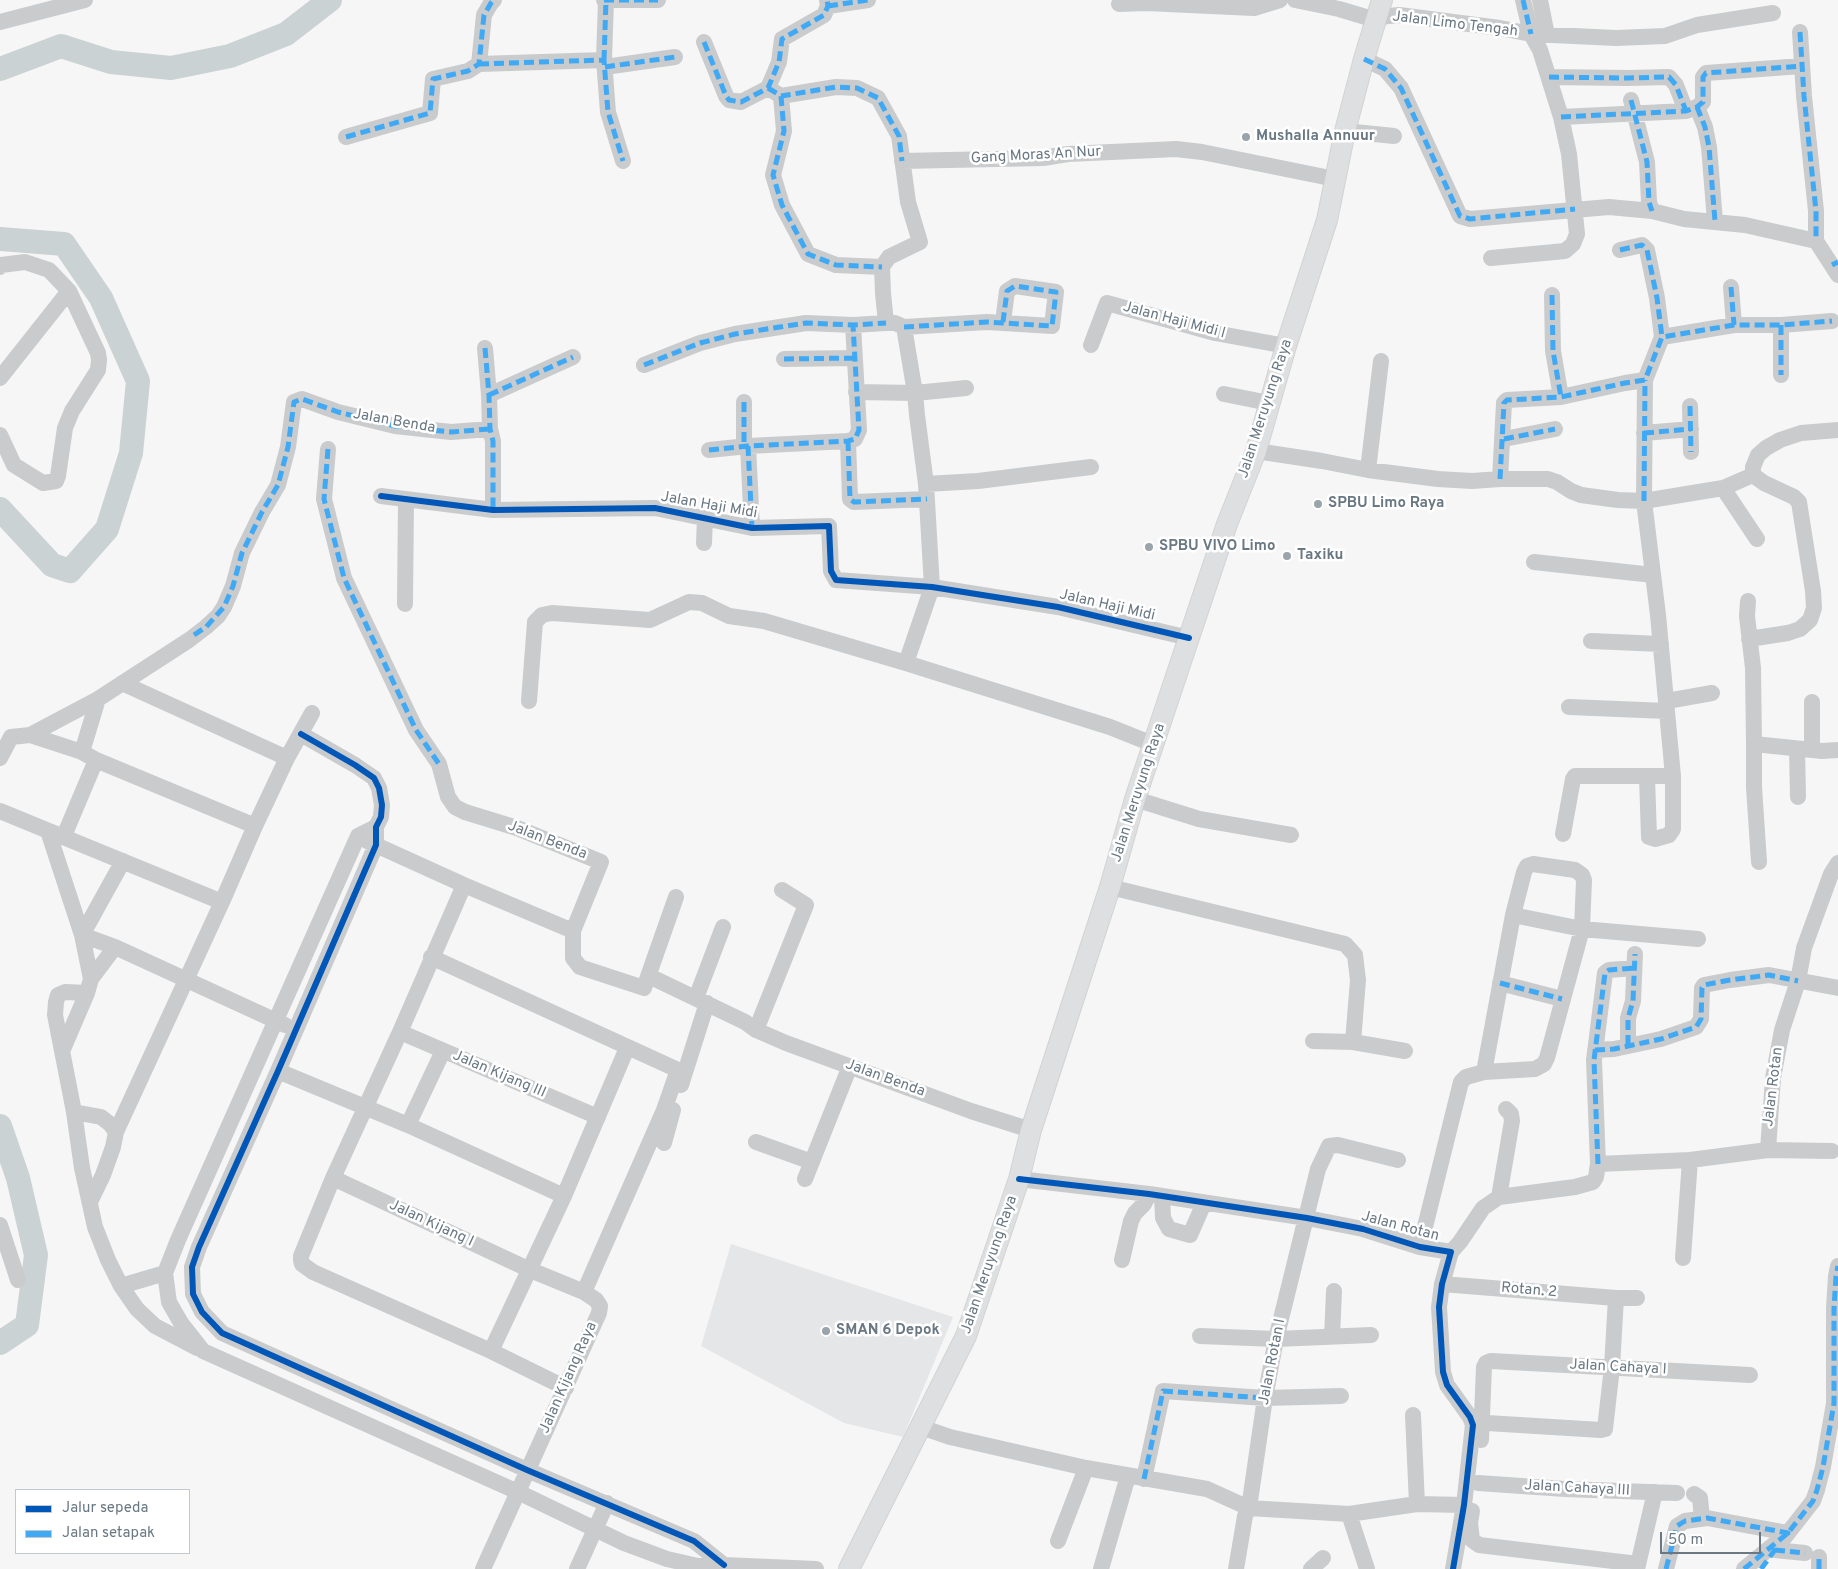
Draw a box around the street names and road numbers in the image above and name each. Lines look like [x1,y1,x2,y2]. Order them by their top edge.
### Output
street label: Jalan Limo Tengah [1391,8,1519,42]
street label: Gang Moras An Nur [970,144,1102,168]
street label: Jalan Haji Midi I [1121,299,1227,343]
street label: Jalan Meruyung Raya [1235,337,1297,481]
street label: Jalan Benda [351,406,437,438]
street label: Jalan Haji Midi [659,489,759,523]
street label: Jalan Haji Midi [1057,586,1157,626]
street label: Jalan Meruyung Raya [1108,721,1170,865]
street label: Jalan Benda [505,818,589,864]
street label: Jalan Rotan [1760,1046,1788,1128]
street label: Jalan Kijang III [450,1047,548,1103]
street label: Jalan Benda [843,1056,927,1102]
street label: Jalan Meruyung Raya [958,1194,1022,1336]
street label: Jalan Kijang I [386,1197,476,1251]
street label: Jalan Rotan [1359,1208,1441,1246]
street label: Rotan. 2 [1500,1280,1558,1302]
street label: Jalan Rotan I [1256,1317,1290,1407]
street label: Jalan Kijang Raya [536,1320,602,1436]
street label: Jalan Cahaya I [1569,1356,1667,1380]
street label: Jalan Cahaya III [1524,1477,1630,1501]

